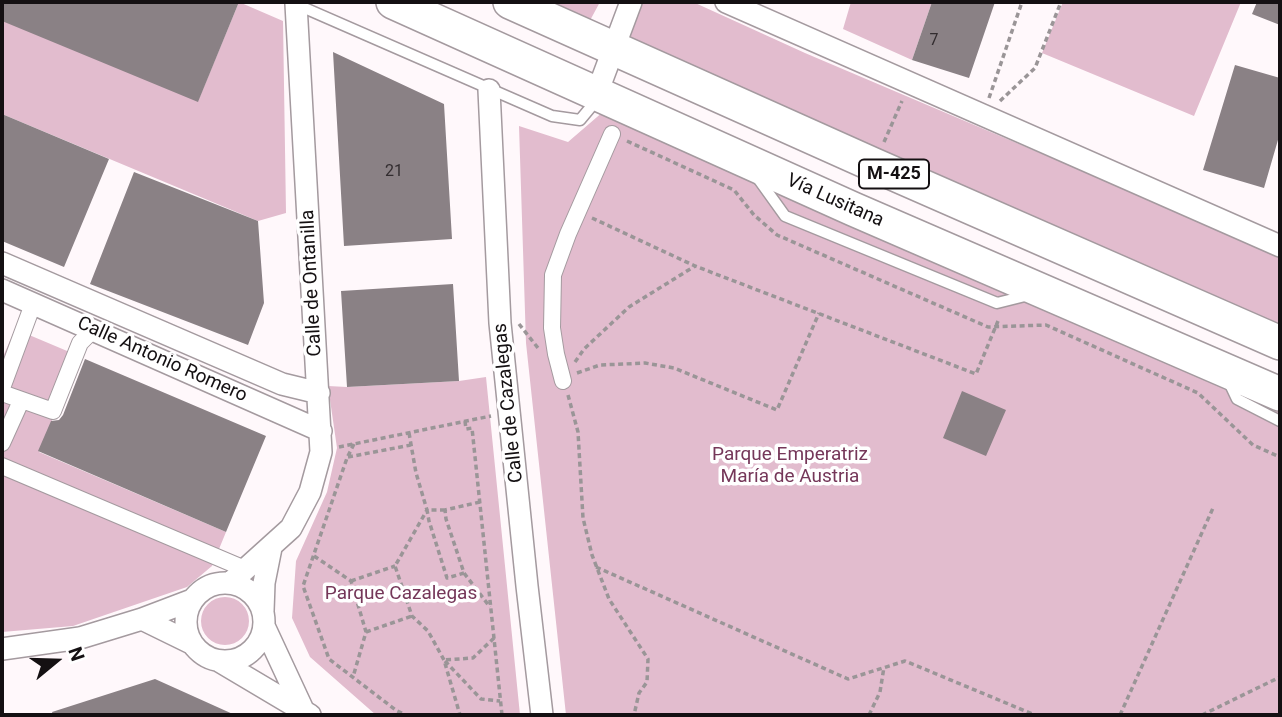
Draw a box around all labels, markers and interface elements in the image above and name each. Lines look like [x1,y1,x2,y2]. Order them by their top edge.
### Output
house number: 7 [930,31,938,51]
road number: M-425 [859,160,929,188]
house number: 21 [385,162,403,182]
street label: Vía Lusitana [783,169,887,233]
street label: Calle de Ontanilla [297,209,327,357]
street label: Calle Antonio Romero [74,312,250,408]
street label: Calle de Cazalegas [489,322,529,484]
park label: Parque Emperatriz María de Austria [712,444,868,488]
park label: Parque Cazalegas [325,583,477,605]
north arrow [21,626,91,696]
text: N [63,644,89,664]

